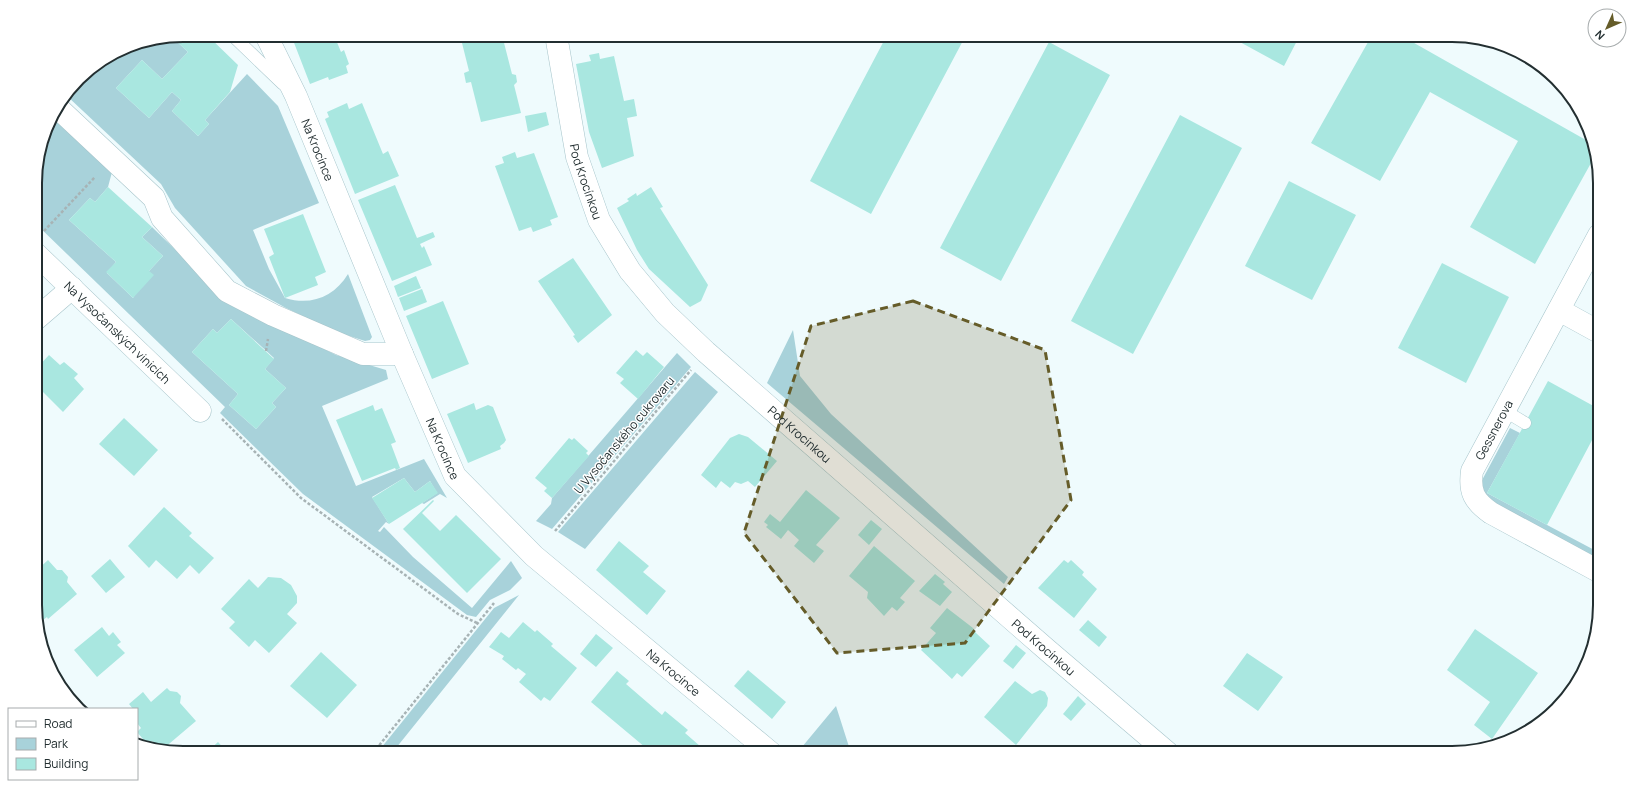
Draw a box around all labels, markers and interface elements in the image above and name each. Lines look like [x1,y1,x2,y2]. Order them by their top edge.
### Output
north arrow [1587,8,1627,48]
text: N [1591,27,1608,44]
street label: Na Krocínce [298,116,338,183]
street label: Pod Krocínkou [566,143,607,222]
street label: Na Vysočanských vinicích [61,277,175,387]
street label: U Vysočanského cukrovaru [570,373,678,497]
street label: Gessnerova [1471,397,1517,463]
street label: Pod Krocínkou [765,402,835,466]
street label: Na Krocínce [422,415,464,482]
street label: Pod Krocínkou [1009,615,1079,679]
street label: Na Krocínce [643,645,704,700]
legend [8,708,138,780]
text: Road [44,715,72,732]
text: Park [44,735,69,752]
text: Building [44,755,88,772]

